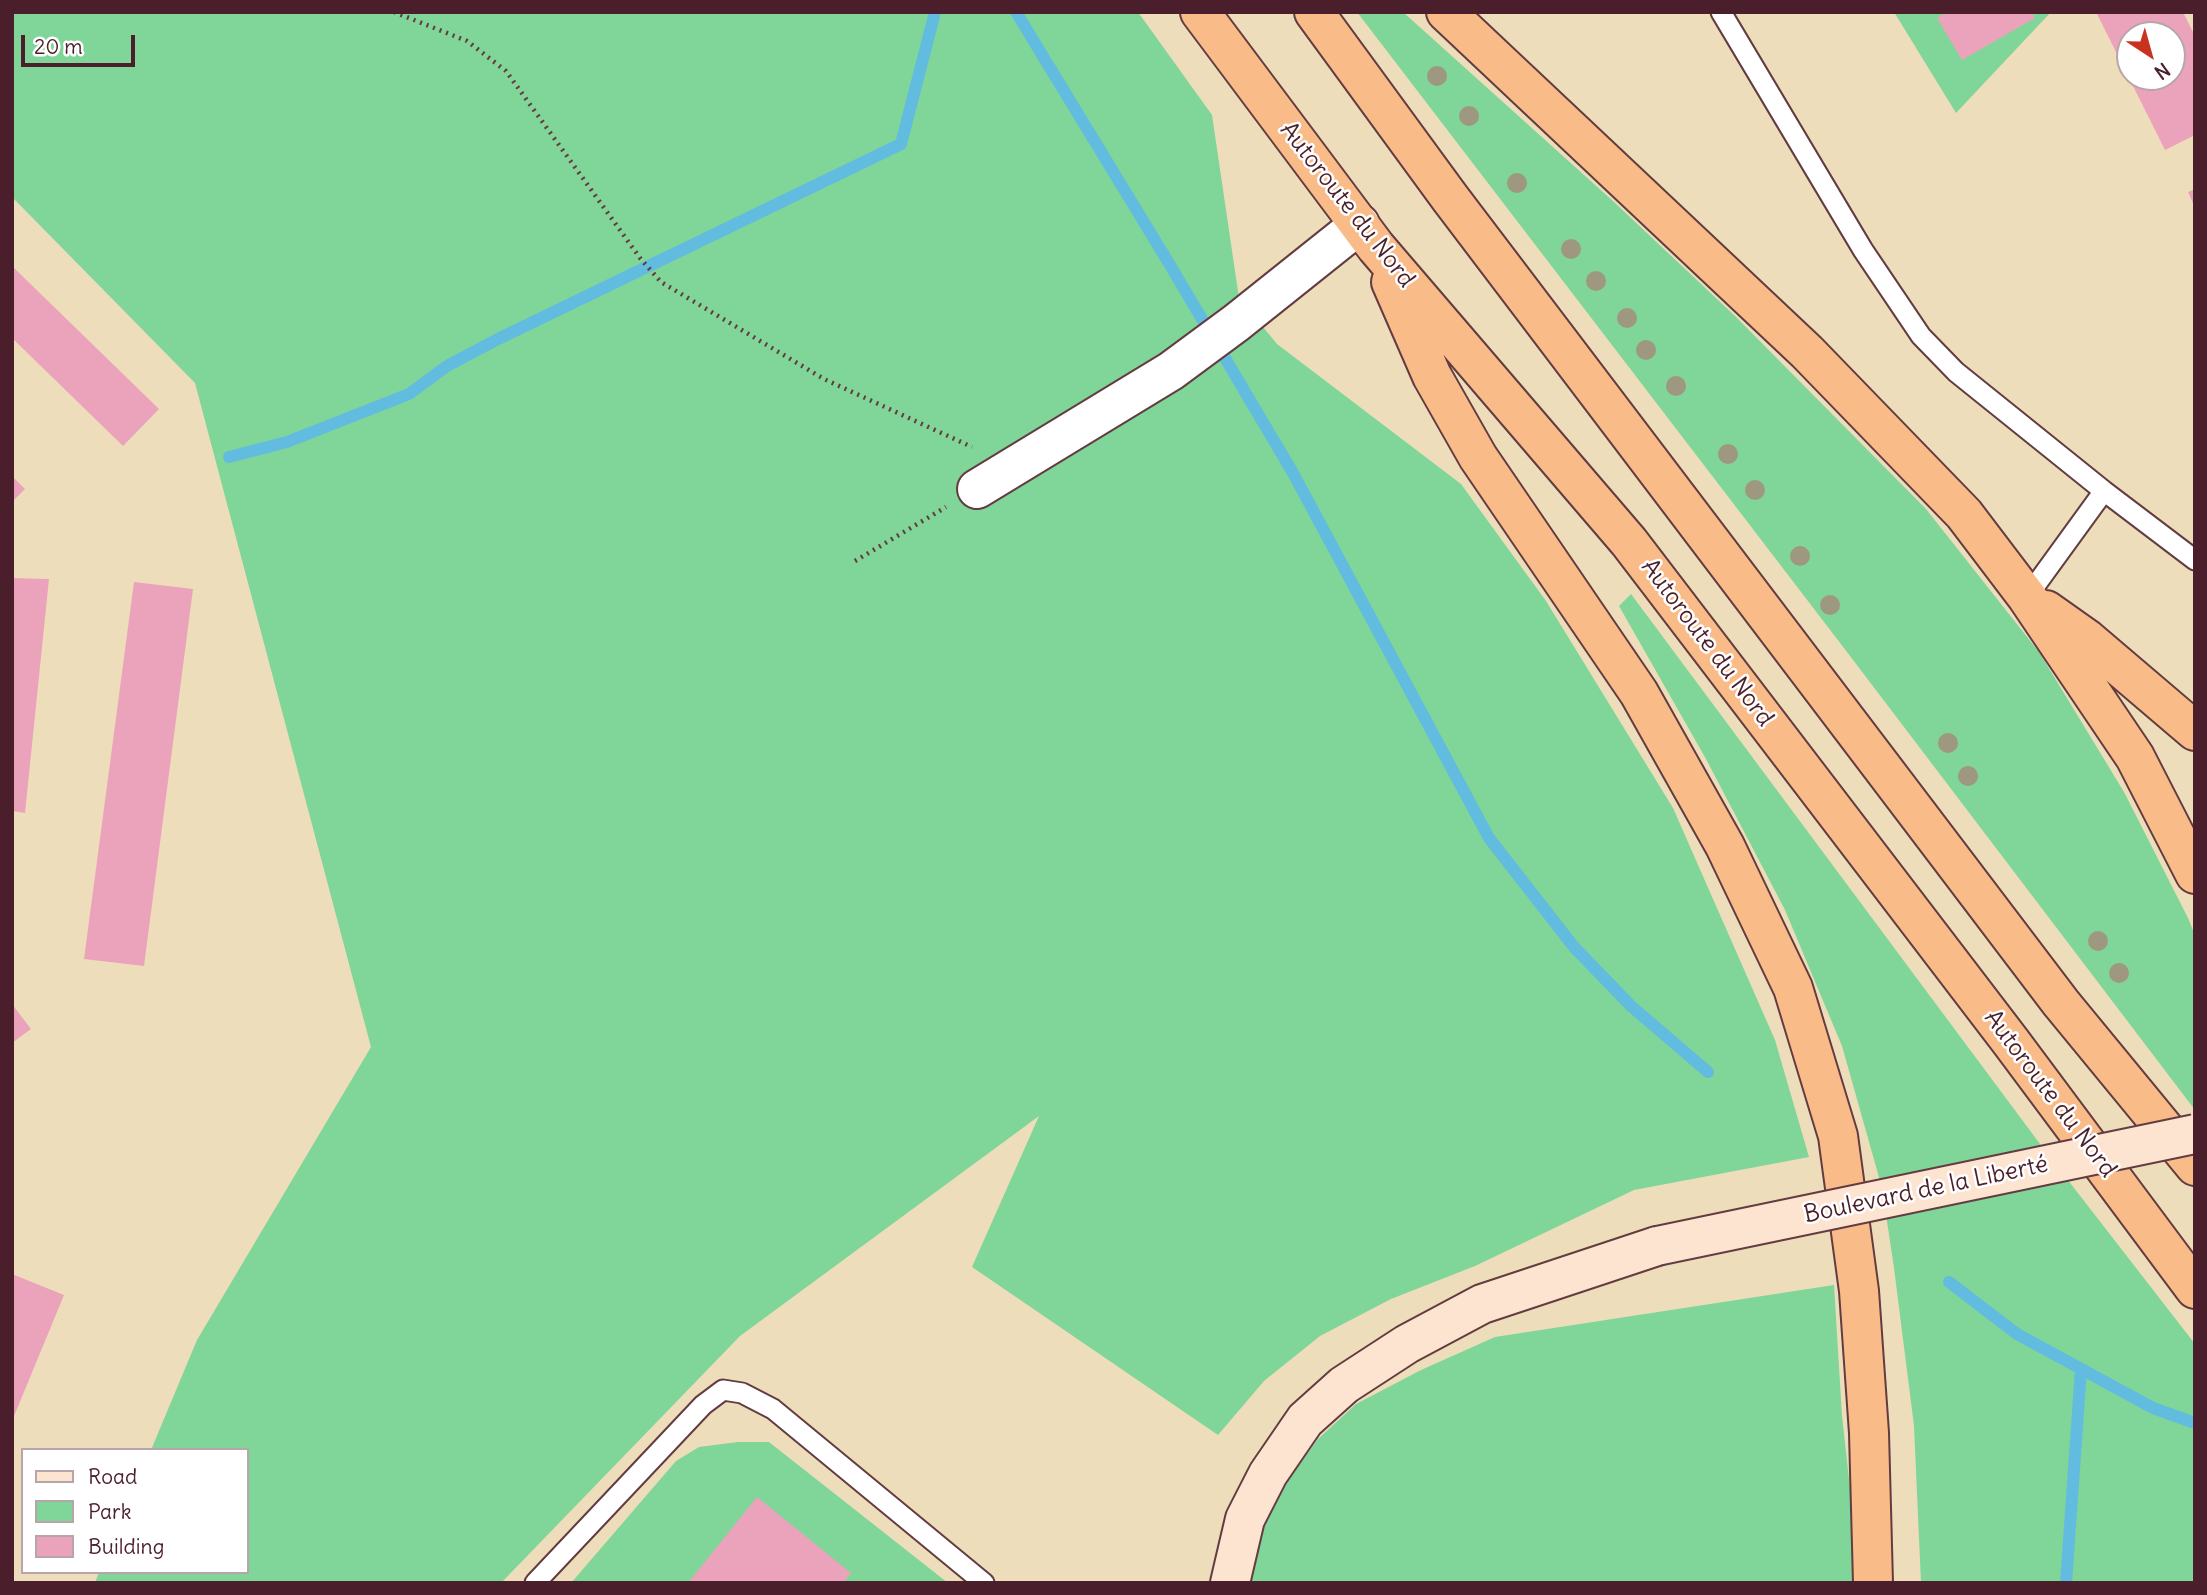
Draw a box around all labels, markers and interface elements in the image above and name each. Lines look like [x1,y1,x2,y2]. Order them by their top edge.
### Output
scale bar [24,21,138,65]
north arrow [2116,21,2186,91]
text: 20 m [34,33,83,60]
text: N [2150,58,2175,85]
street label: Autoroute du Nord [1274,117,1420,293]
street label: Autoroute du Nord [1635,554,1779,732]
street label: Autoroute du Nord [1978,1005,2122,1183]
street label: Boulevard de la Liberté [1801,1150,2051,1230]
legend [21,1448,248,1574]
text: Road [88,1463,137,1490]
text: Park [88,1498,131,1525]
text: Building [88,1533,164,1560]

